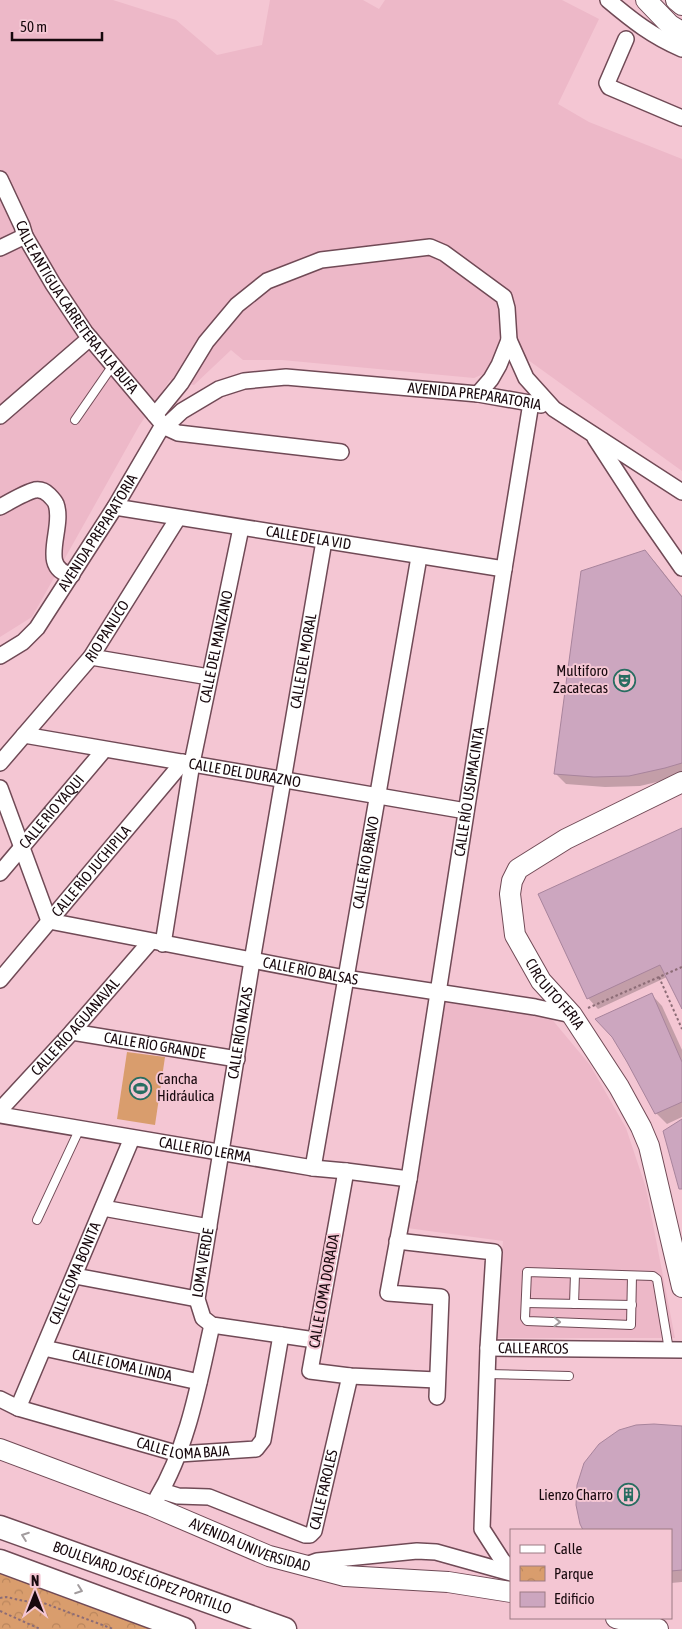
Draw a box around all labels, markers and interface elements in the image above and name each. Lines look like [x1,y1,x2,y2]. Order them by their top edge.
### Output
scale bar [12,10,102,42]
text: 50 m [20,18,47,35]
street label: CALLE ANTIGUA CARRETERA A LA BUFA [13,218,142,397]
street label: AVENIDA PREPARATORIA [407,379,543,413]
street label: AVENIDA PREPARATORIA [54,470,141,594]
street label: CALLE DE LA VID [265,522,352,553]
street label: CALLE DEL MANZANO [196,588,236,705]
street label: RIO PANUCO [81,597,132,665]
street label: CALLE DEL MORAL [286,612,319,710]
place label: Multiforo Zacatecas [553,662,608,696]
theatre icon: Multiforo Zacatecas [612,668,636,692]
street label: CALLE RÍO USUMACINTA [450,725,487,858]
street label: CALLE DEL DURAZNO [188,754,302,790]
street label: CALLE RÍO YAQUI [15,771,87,852]
street label: CALLE RÍO BRAVO [349,814,382,910]
street label: CALLE RÍO JUCHIPILA [48,821,134,920]
street label: CALLE RÍO BALSAS [261,953,359,988]
street label: CIRCUITO FERIA [522,955,588,1033]
street label: CALLE RÍO AGUANAVAL [27,975,123,1079]
street label: CALLE RÍO NAZAS [224,986,256,1080]
street label: CALLE RÍO GRANDE [103,1028,208,1062]
place label: Cancha Hidráulica [157,1070,215,1104]
sports icon: Cancha Hidráulica [129,1076,153,1100]
street label: CALLE RÍO LERMA [158,1133,253,1166]
street label: CALLE LOMA BONITA [45,1219,104,1327]
street label: LOMA VERDE [188,1226,216,1299]
street label: CALLE LOMA DORADA [305,1232,342,1349]
one-way arrow [553,1317,561,1328]
street label: CALLE ARCOS [498,1339,569,1357]
street label: CALLE LOMA LINDA [70,1345,175,1384]
street label: CALLE LOMA BAJA [135,1433,231,1462]
street label: CALLE FAROLES [306,1448,341,1532]
building icon: Lienzo Charro [617,1483,641,1507]
place label: Lienzo Charro [538,1486,613,1503]
street label: AVENIDA UNIVERSIDAD [187,1514,313,1575]
legend [510,1529,672,1619]
one-way arrow [21,1532,30,1542]
street label: BOULEVARD JOSÉ LÓPEZ PORTILLO [51,1538,234,1617]
text: Calle [554,1540,583,1557]
text: Parque [554,1565,594,1582]
north arrow [10,1569,60,1619]
text: N [31,1573,39,1589]
one-way arrow [74,1584,82,1594]
text: Edificio [554,1590,595,1607]

